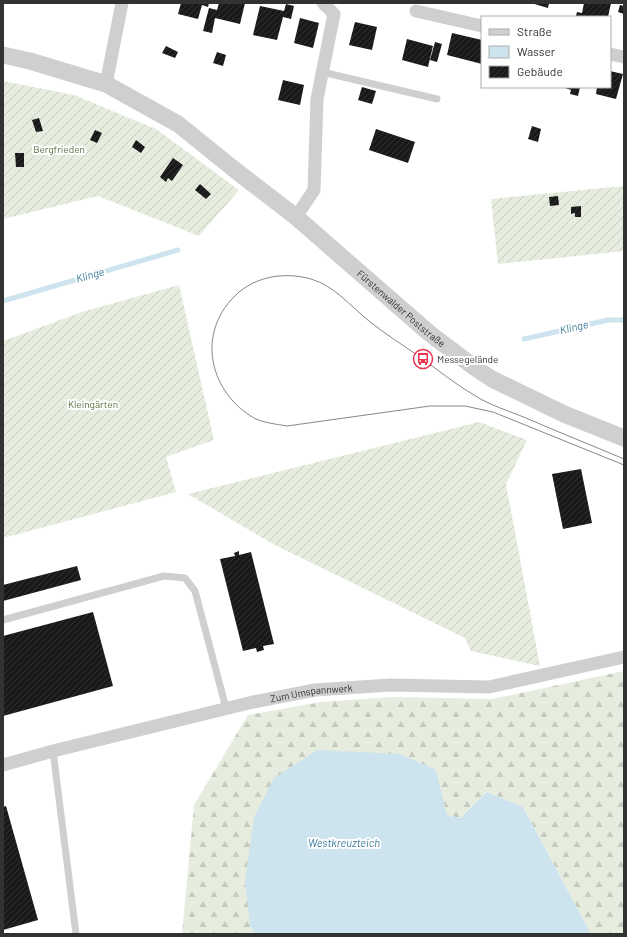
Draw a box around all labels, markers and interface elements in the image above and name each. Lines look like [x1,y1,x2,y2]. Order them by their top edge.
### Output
legend [481,16,611,88]
text: Straße [517,24,552,38]
text: Wasser [517,44,556,58]
text: Gebäude [517,64,563,78]
park label: Bergfrieden [33,143,85,155]
water label: Klinge [74,264,106,285]
street label: Fürstenwalder Poststraße [355,267,448,349]
water label: Klinge [558,317,590,336]
bus stop icon: Messegelände [412,348,434,370]
place label: Messegelände [437,353,498,365]
park label: Kleingärten [68,398,118,410]
street label: Zum Umspannwerk [269,682,353,705]
water label: Westkreuzteich [308,836,380,849]

